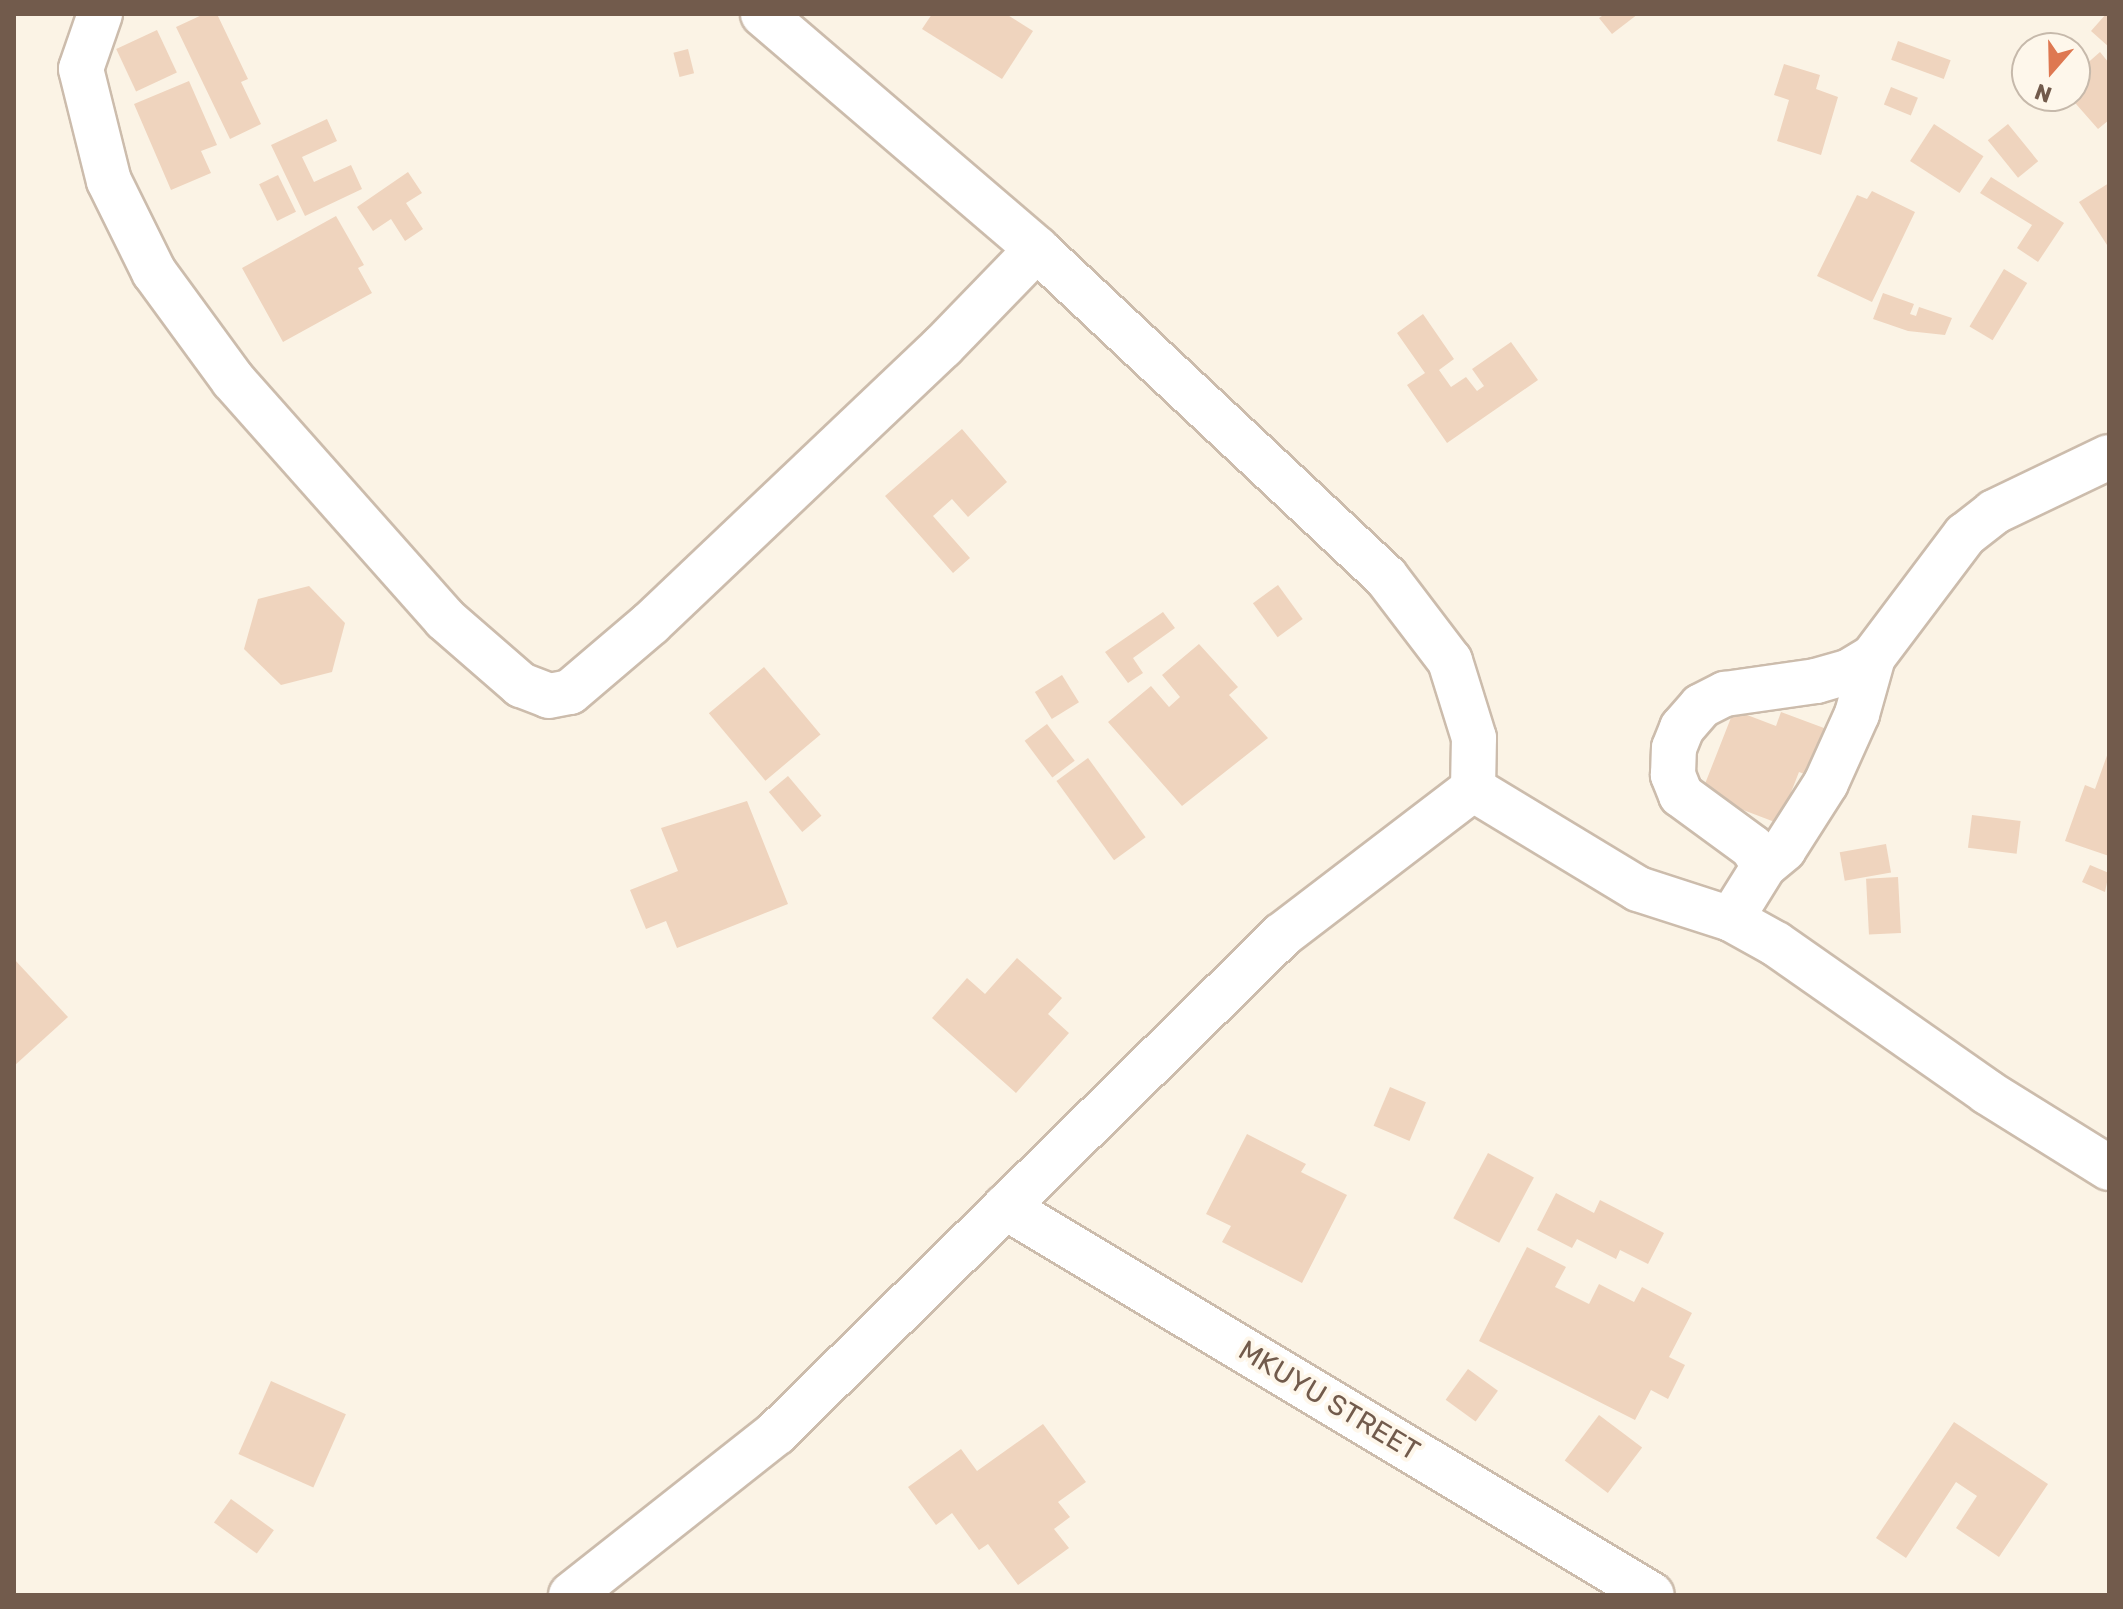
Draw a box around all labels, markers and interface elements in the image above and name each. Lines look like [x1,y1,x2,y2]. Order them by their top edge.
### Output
north arrow [2011,32,2091,112]
text: N [2031,78,2055,109]
street label: MKUYU STREET [1232,1334,1426,1468]

